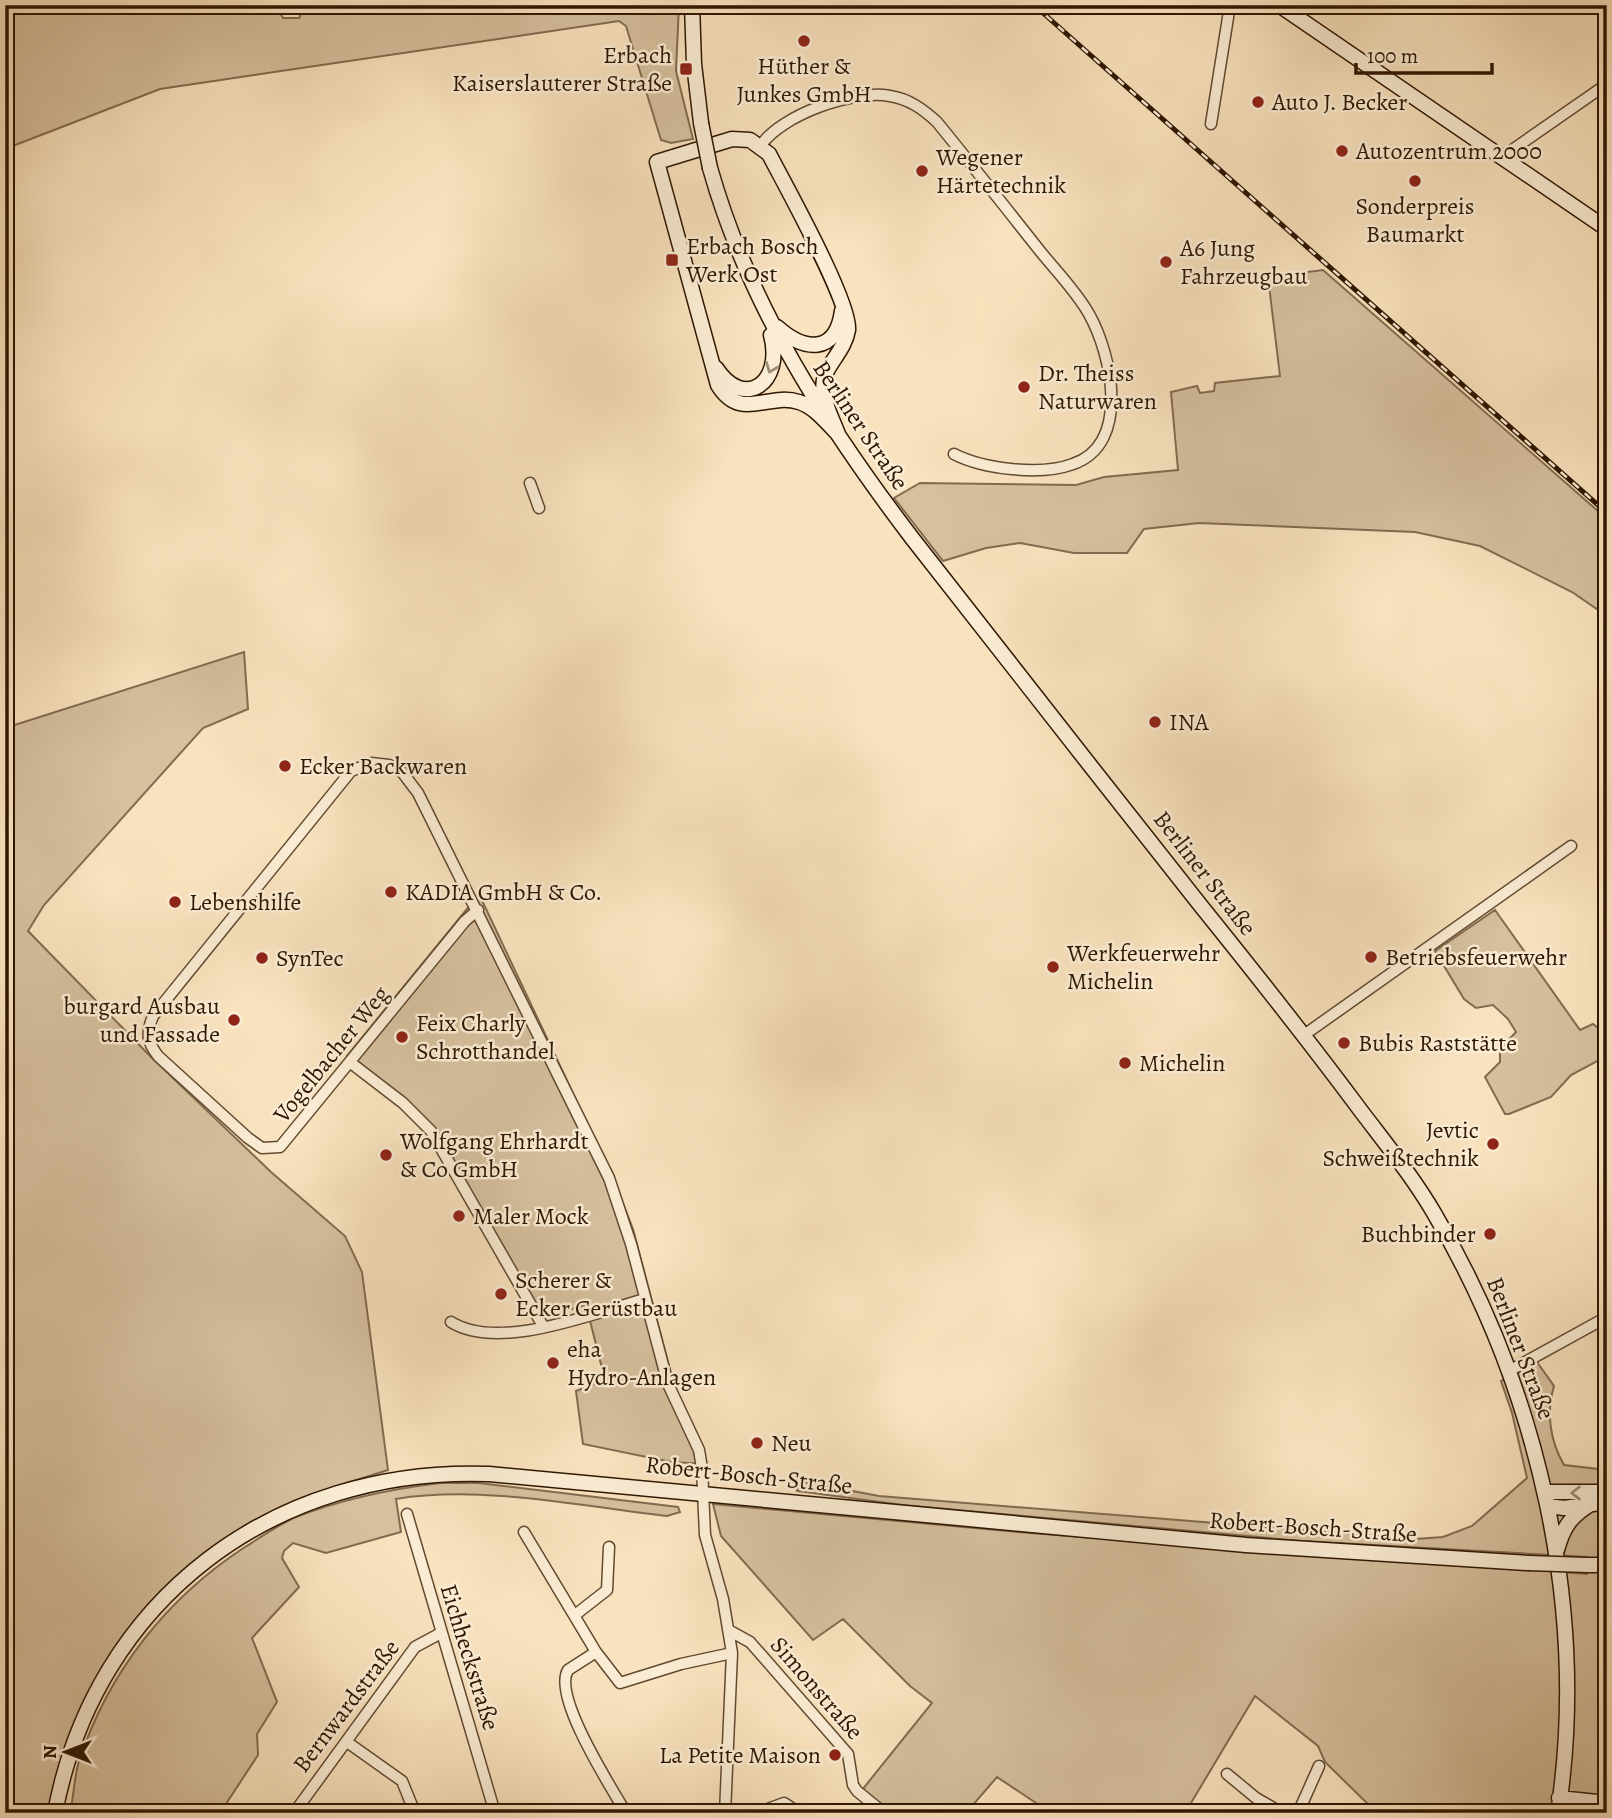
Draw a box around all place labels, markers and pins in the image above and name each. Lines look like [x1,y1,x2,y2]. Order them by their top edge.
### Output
marker: Hüther & Junkes GmbH [796,33,812,49]
place label: Erbach Kaiserslauterer Straße [452,39,672,99]
place label: Hüther & Junkes GmbH [736,50,872,110]
marker: Erbach Kaiserslauterer Straße [678,61,694,77]
place label: Auto J. Becker [1271,86,1408,118]
marker: Auto J. Becker [1250,94,1266,110]
place label: Autozentrum 2000 [1355,135,1542,167]
place label: Wegener Härtetechnik [935,141,1066,201]
marker: Autozentrum 2000 [1334,143,1350,159]
marker: Wegener Härtetechnik [914,163,930,179]
marker: Sonderpreis Baumarkt [1407,173,1423,189]
place label: Sonderpreis Baumarkt [1356,190,1474,250]
place label: Erbach Bosch Werk Ost [685,230,819,290]
place label: A6 Jung Fahrzeugbau [1179,232,1308,292]
marker: Erbach Bosch Werk Ost [664,252,680,268]
marker: A6 Jung Fahrzeugbau [1158,254,1174,270]
place label: Dr. Theiss Naturwaren [1038,357,1157,417]
marker: Dr. Theiss Naturwaren [1016,379,1032,395]
place label: INA [1169,706,1210,738]
marker: INA [1147,714,1163,730]
place label: Ecker Backwaren [299,750,467,782]
marker: Ecker Backwaren [277,758,293,774]
place label: KADIA GmbH & Co. [405,876,602,908]
marker: KADIA GmbH & Co. [383,884,399,900]
place label: Lebenshilfe [189,886,301,918]
marker: Lebenshilfe [167,894,183,910]
place label: Werkfeuerwehr Michelin [1066,937,1220,997]
place label: Betriebsfeuerwehr [1385,941,1567,973]
place label: SynTec [276,942,344,974]
marker: Betriebsfeuerwehr [1363,949,1379,965]
marker: SynTec [254,950,270,966]
marker: Werkfeuerwehr Michelin [1045,959,1061,975]
place label: burgard Ausbau und Fassade [64,990,220,1050]
place label: Feix Charly Schrotthandel [416,1007,555,1067]
marker: burgard Ausbau und Fassade [226,1012,242,1028]
place label: Bubis Raststätte [1358,1027,1517,1059]
marker: Feix Charly Schrotthandel [394,1029,410,1045]
marker: Bubis Raststätte [1336,1035,1352,1051]
place label: Michelin [1139,1047,1225,1079]
marker: Michelin [1117,1055,1133,1071]
place label: Jevtic Schweißtechnik [1322,1114,1479,1174]
place label: Wolfgang Ehrhardt & Co GmbH [399,1125,589,1185]
marker: Jevtic Schweißtechnik [1485,1136,1501,1152]
marker: Wolfgang Ehrhardt & Co GmbH [378,1147,394,1163]
place label: Maler Mock [473,1200,589,1232]
marker: Maler Mock [451,1208,467,1224]
place label: Buchbinder [1361,1218,1476,1250]
marker: Buchbinder [1482,1226,1498,1242]
place label: Scherer & Ecker Gerüstbau [515,1264,677,1324]
marker: Scherer & Ecker Gerüstbau [493,1286,509,1302]
place label: eha Hydro-Anlagen [567,1333,716,1393]
marker: eha Hydro-Anlagen [545,1355,561,1371]
place label: Neu [771,1427,812,1459]
marker: Neu [749,1435,765,1451]
place label: La Petite Maison [659,1739,821,1771]
marker: La Petite Maison [827,1747,843,1763]

